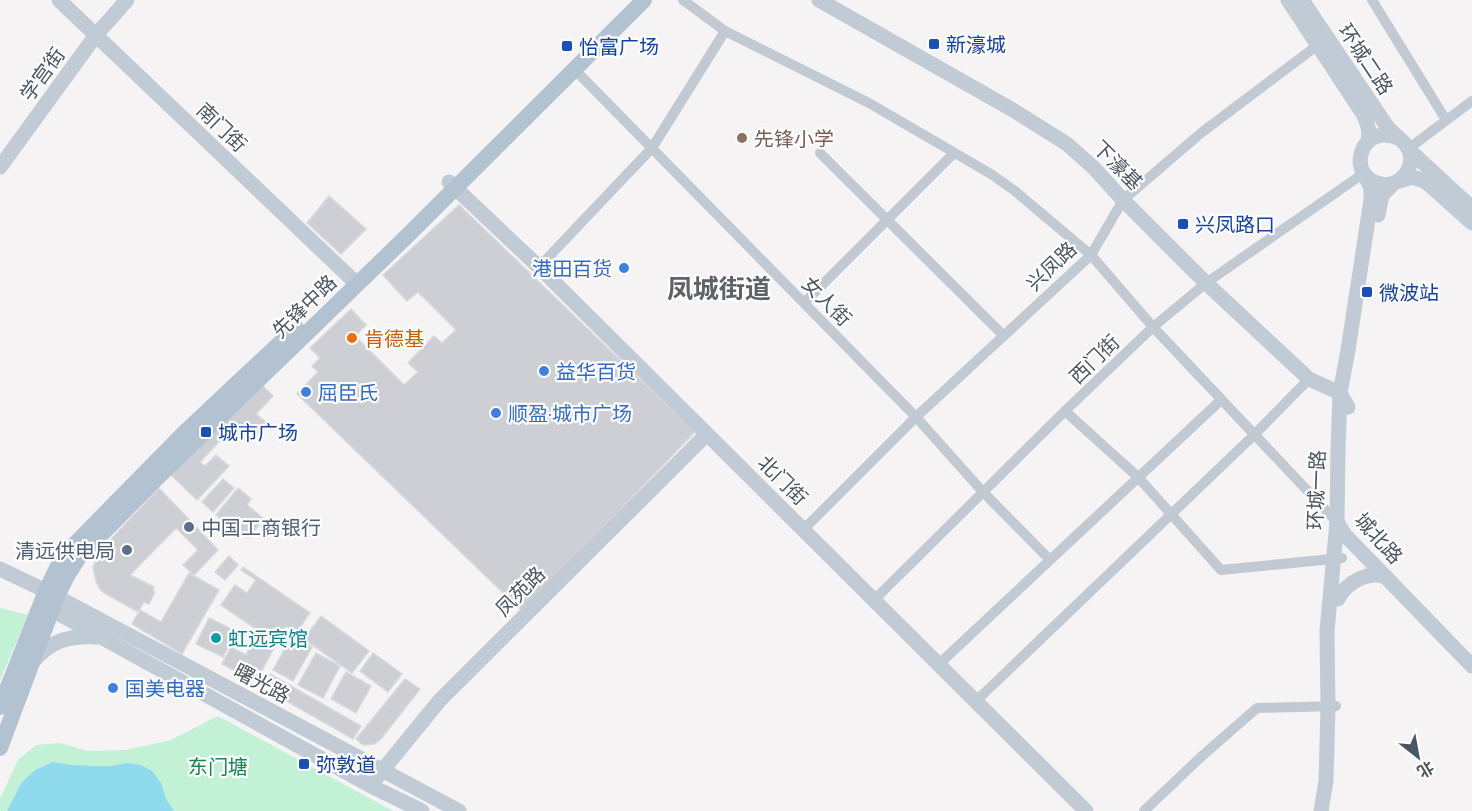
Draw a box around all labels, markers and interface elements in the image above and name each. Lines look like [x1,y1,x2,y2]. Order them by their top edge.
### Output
street label: 环城二路 [1333,19,1399,99]
place label: 新濠城 [946,32,1006,57]
place label: 怡富广场 [579,34,659,59]
marker: 新濠城 [927,37,941,51]
marker: 怡富广场 [560,39,574,53]
street label: 学宫街 [14,42,70,106]
street label: 南门街 [192,97,252,157]
place label: 先锋小学 [754,126,834,151]
marker: 先锋小学 [735,131,749,145]
street label: 下濠基 [1088,135,1148,195]
place label: 兴凤路口 [1195,212,1275,237]
marker: 兴凤路口 [1176,217,1190,231]
street label: 兴凤路 [1021,236,1081,296]
place label: 港田百货 [532,256,612,281]
marker: 港田百货 [617,261,631,275]
street label: 先锋中路 [267,269,341,343]
street label: 女人街 [797,271,857,331]
district label: 凤城街道 [667,272,771,305]
place label: 微波站 [1379,280,1439,305]
marker: 微波站 [1360,285,1374,299]
place label: 肯德基 [364,326,424,351]
street label: 西门街 [1064,329,1124,389]
marker: 肯德基 [345,331,359,345]
place label: 益华百货 [556,359,636,384]
marker: 益华百货 [537,364,551,378]
place label: 屈臣氏 [318,380,378,405]
marker: 屈臣氏 [299,385,313,399]
place label: 顺盈·城市广场 [508,401,632,426]
marker: 顺盈·城市广场 [489,406,503,420]
place label: 城市广场 [218,420,298,445]
marker: 城市广场 [199,425,213,439]
street label: 北门街 [753,450,813,510]
street label: 环城一路 [1302,450,1330,530]
street label: 城北路 [1350,507,1408,569]
place label: 中国工商银行 [201,515,321,540]
marker: 中国工商银行 [182,520,196,534]
place label: 清远供电局 [15,538,115,563]
marker: 清远供电局 [120,543,134,557]
street label: 凤苑路 [490,561,550,621]
place label: 虹远宾馆 [228,626,308,651]
marker: 虹远宾馆 [209,631,223,645]
street label: 曙光路 [230,658,294,708]
place label: 国美电器 [125,676,205,701]
marker: 国美电器 [106,681,120,695]
north arrow [1388,727,1448,787]
place label: 弥敦道 [316,752,376,777]
park label: 东门塘 [188,754,248,779]
marker: 弥敦道 [297,757,311,771]
text: 北 [1414,757,1438,783]

